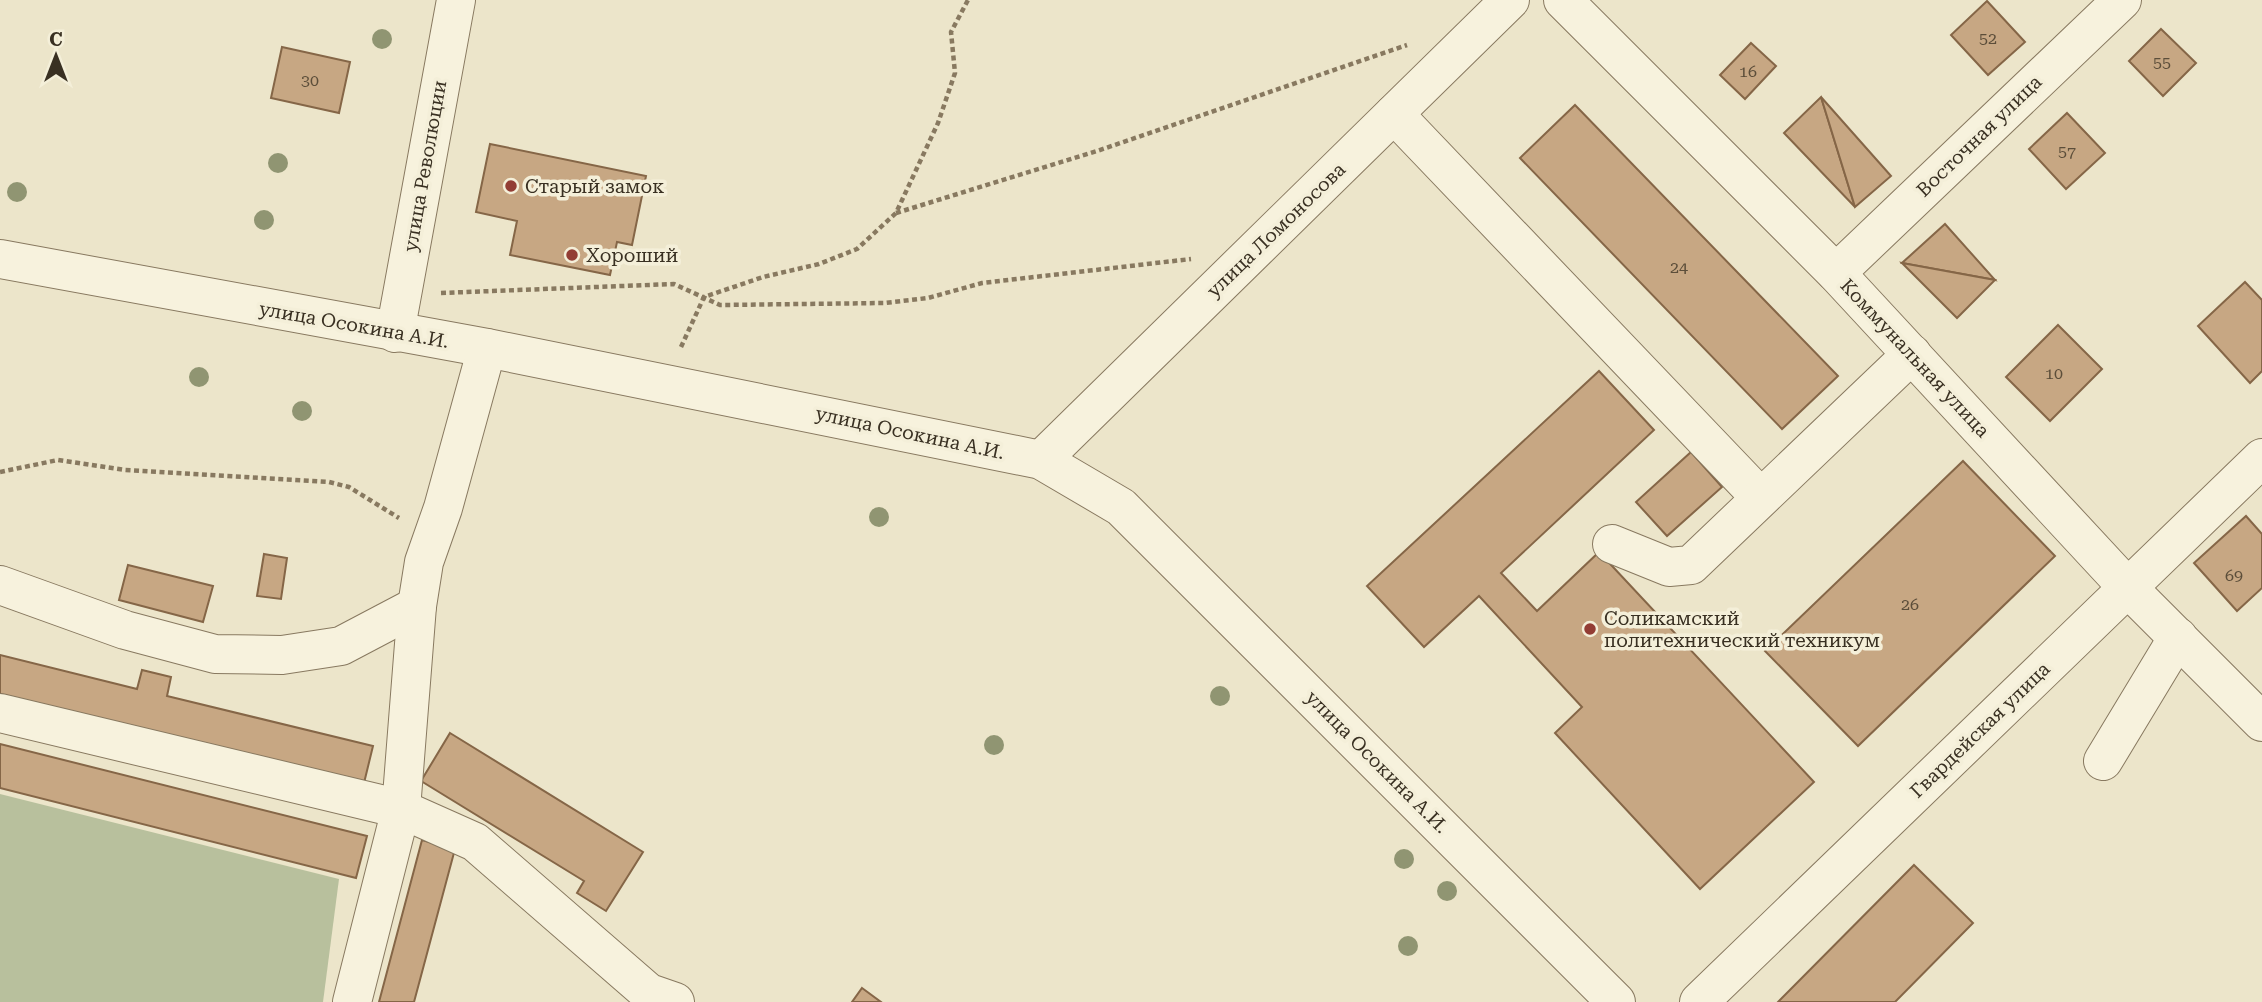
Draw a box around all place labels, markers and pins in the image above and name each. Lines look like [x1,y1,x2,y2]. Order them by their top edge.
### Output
place label: Старый замок [525,175,664,198]
marker: Старый замок [503,178,519,194]
place label: Хороший [586,244,678,267]
marker: Хороший [564,247,580,263]
place label: Соликамский политехнический техникум [1604,607,1880,652]
marker: Соликамский политехнический техникум [1582,621,1598,637]

